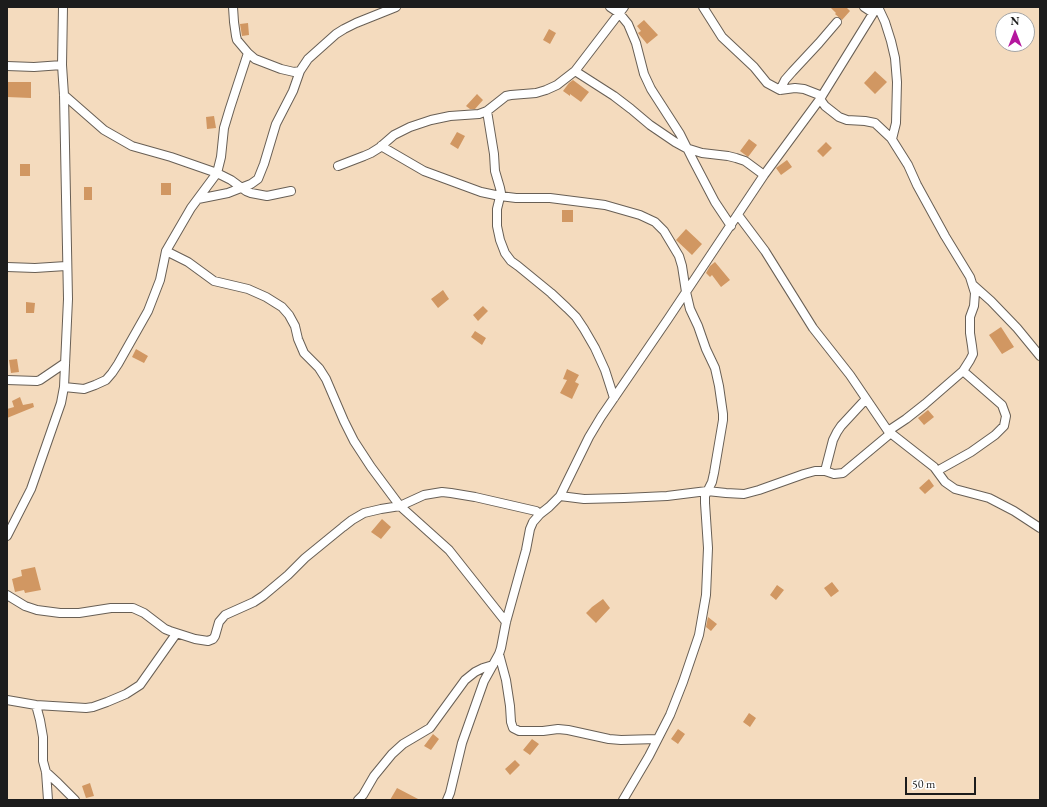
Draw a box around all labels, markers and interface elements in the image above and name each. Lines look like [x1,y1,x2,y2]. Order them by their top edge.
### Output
north arrow [995,12,1035,52]
text: N [1011,14,1019,28]
scale bar [907,769,978,795]
text: 50 m [912,776,935,792]

